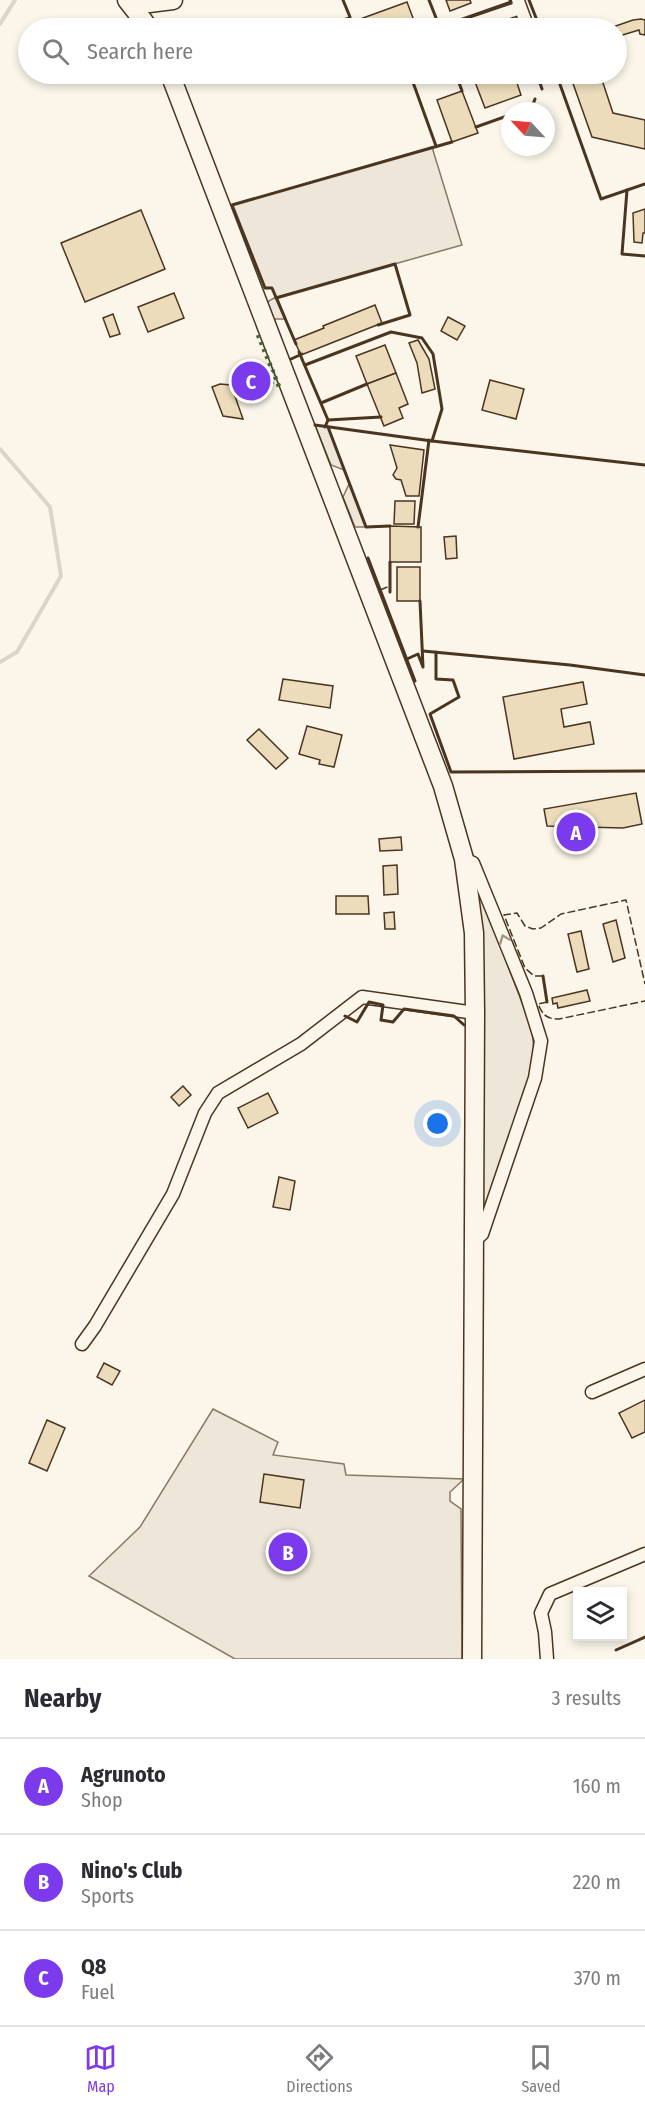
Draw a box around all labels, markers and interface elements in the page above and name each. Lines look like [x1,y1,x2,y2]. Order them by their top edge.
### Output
search box [18,18,627,84]
icon: search [39,35,72,68]
text: Search here [87,38,193,65]
north arrow [501,102,555,156]
pin: C [232,358,270,404]
pin: A [556,810,596,854]
one-way arrow [499,934,511,945]
your location [423,1109,452,1138]
pin: B [268,1530,308,1574]
map controls [573,1587,627,1641]
button: layers [573,1587,627,1641]
text: Nearby [24,1683,101,1714]
text: 3 results [552,1686,621,1710]
text: Agrunoto [81,1761,166,1788]
text: A [38,1774,49,1798]
text: 160 m [573,1774,621,1798]
text: Shop [81,1788,123,1812]
text: Nino's Club [81,1857,183,1884]
text: B [38,1870,49,1894]
text: 220 m [573,1870,621,1894]
text: Sports [81,1884,134,1908]
text: Q8 [81,1953,106,1980]
text: C [38,1966,49,1990]
text: 370 m [574,1966,621,1990]
text: Fuel [81,1980,115,2004]
tab: Map [84,2041,117,2096]
tab: Directions [286,2041,353,2096]
tab: Saved [521,2041,561,2096]

